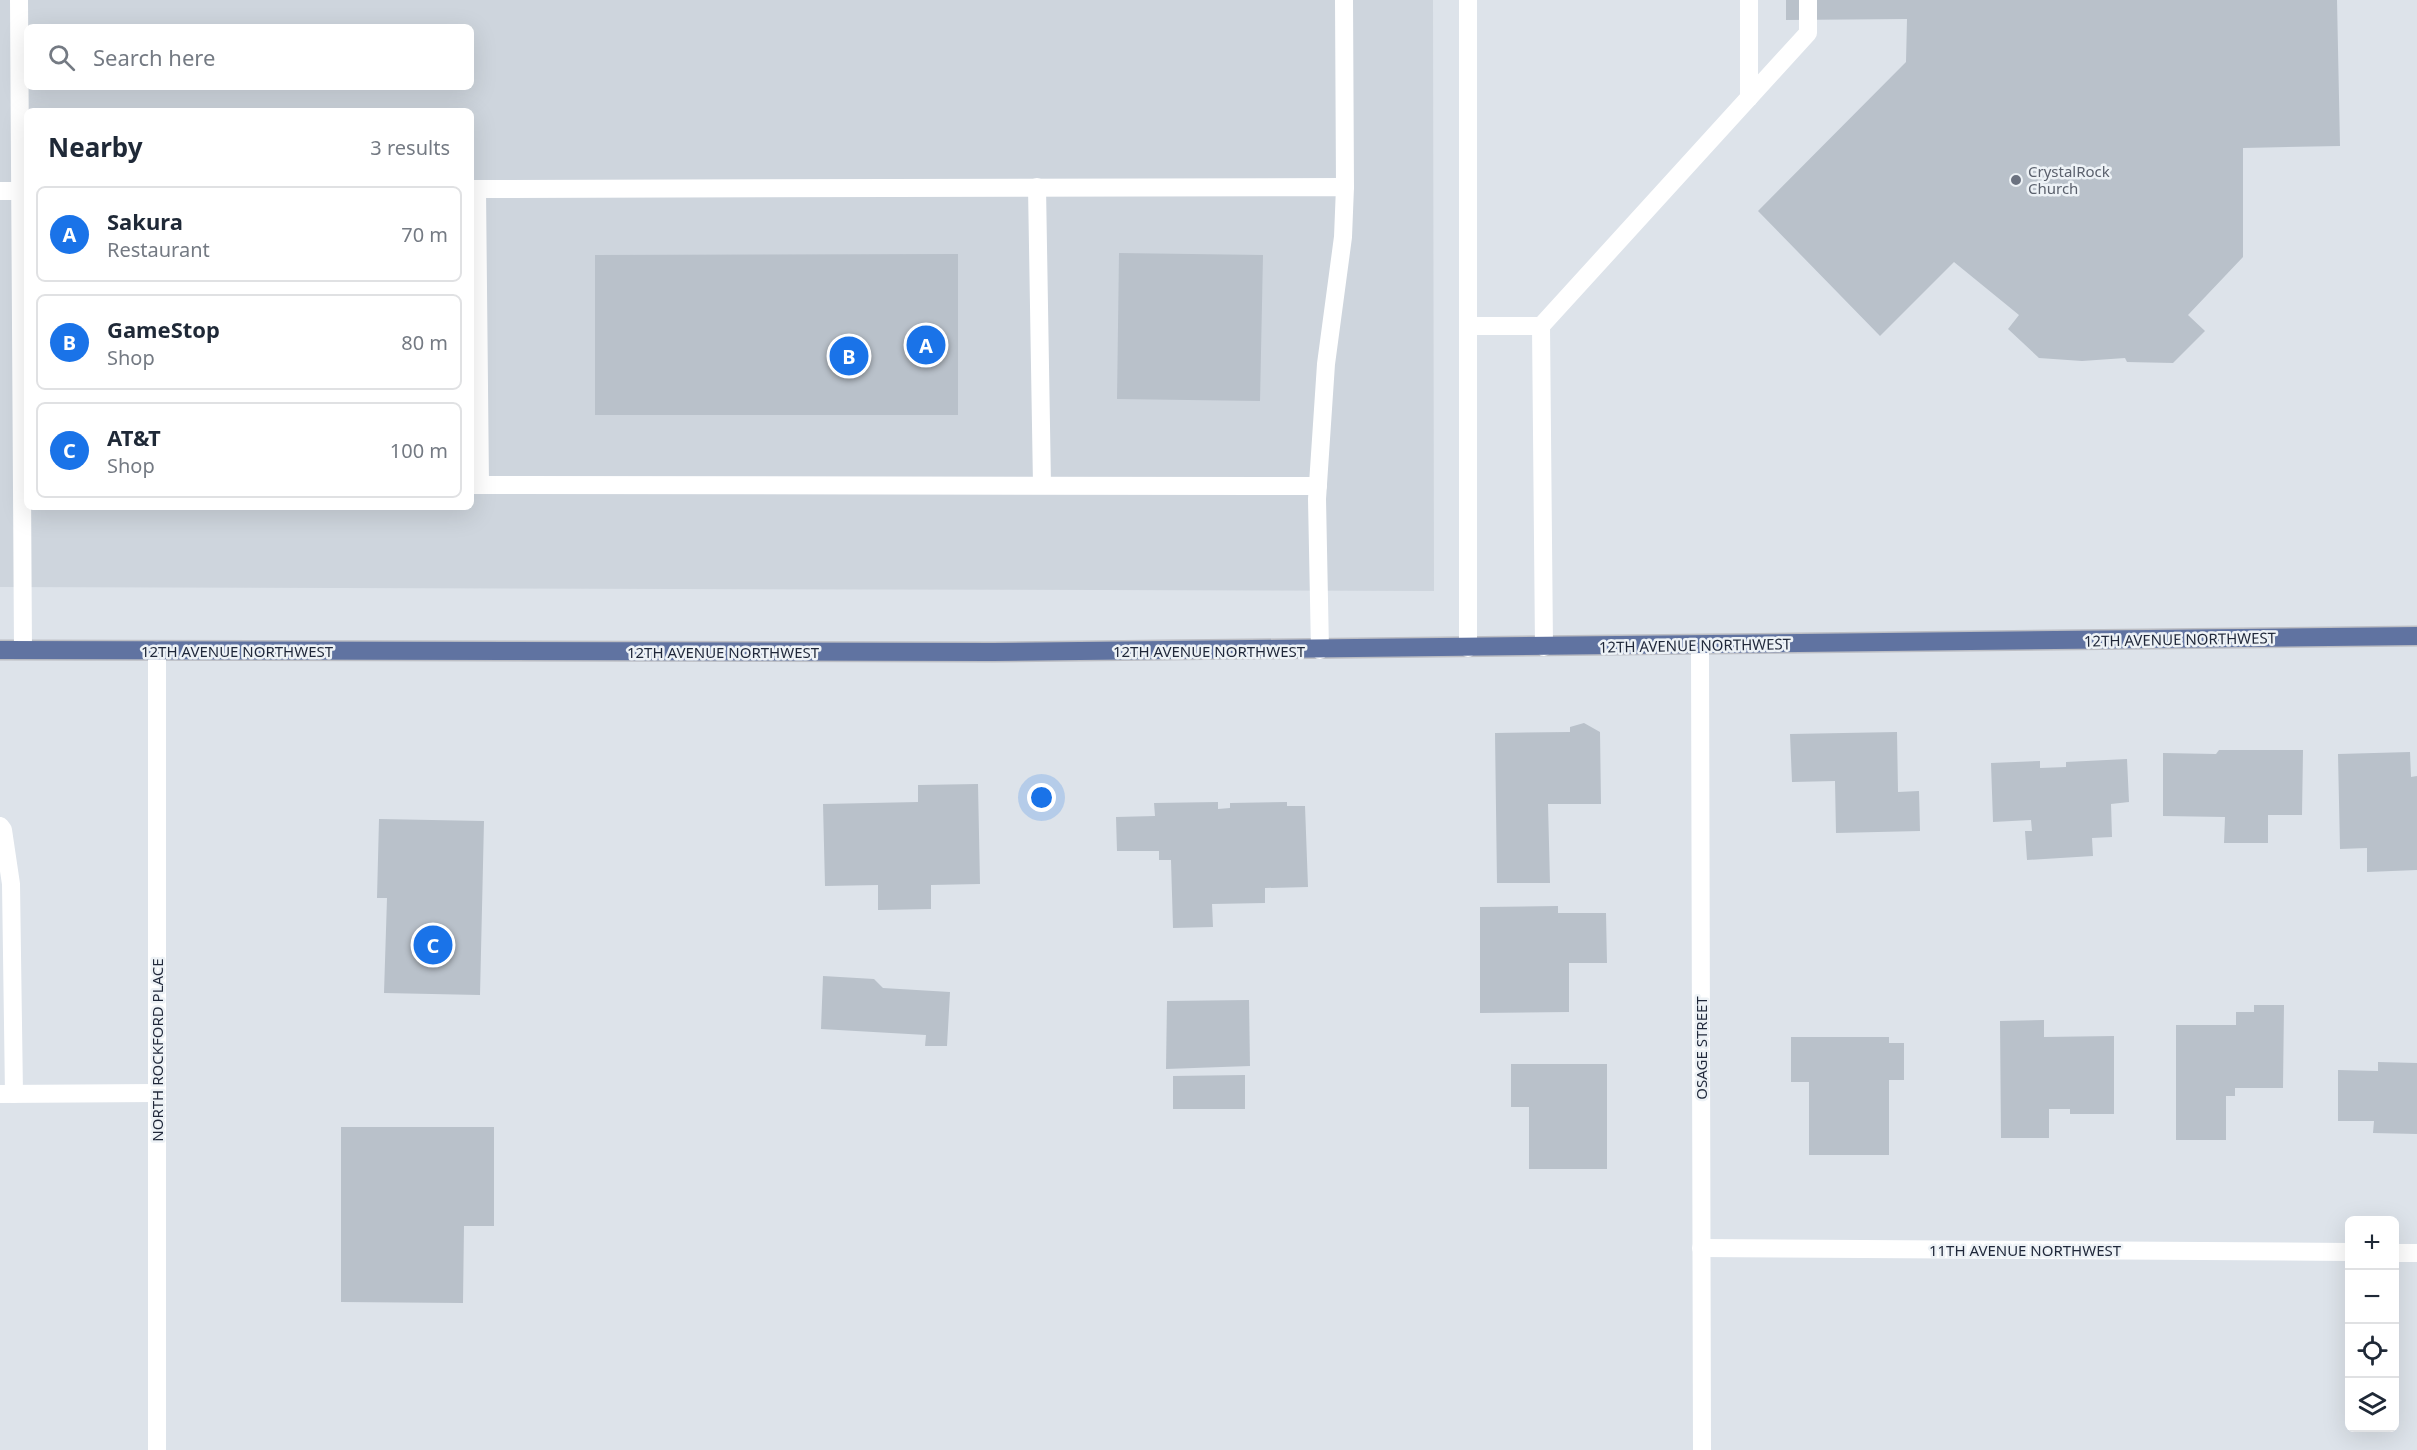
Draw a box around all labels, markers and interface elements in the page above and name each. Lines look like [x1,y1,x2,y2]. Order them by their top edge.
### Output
search box [24,24,474,90]
icon: search [45,41,78,74]
text: Search here [93,42,215,72]
text: Nearby [48,129,143,165]
text: 3 results [370,134,450,161]
place label: CrystalRock Church [2028,161,2110,198]
marker: CrystalRock Church [2009,173,2023,187]
text: Sakura [107,206,183,236]
text: A [63,221,76,248]
text: 70 m [401,221,448,248]
text: Restaurant [107,236,210,263]
text: GameStop [107,314,220,344]
pin: A [906,322,946,368]
text: B [63,329,76,356]
text: 80 m [401,329,448,356]
pin: B [830,334,868,378]
text: Shop [107,344,155,371]
text: AT&T [107,422,161,452]
text: C [63,437,76,464]
text: 100 m [390,437,448,464]
text: Shop [107,452,155,479]
street label: 12TH AVENUE NORTHWEST [2084,627,2277,651]
street label: 12TH AVENUE NORTHWEST [1599,633,1792,657]
street label: 12TH AVENUE NORTHWEST [141,641,334,661]
street label: 12TH AVENUE NORTHWEST [1113,641,1306,661]
street label: 12TH AVENUE NORTHWEST [627,642,820,662]
your location [1027,783,1056,812]
pin: C [414,922,452,968]
street label: NORTH ROCKFORD PLACE [147,958,167,1142]
street label: OSAGE STREET [1691,996,1711,1100]
map controls [2345,1216,2399,1432]
button: + [2345,1216,2399,1270]
street label: 11TH AVENUE NORTHWEST [1929,1240,2122,1260]
button: − [2345,1270,2399,1324]
button: locate [2345,1324,2399,1378]
button: layers [2345,1378,2399,1432]

